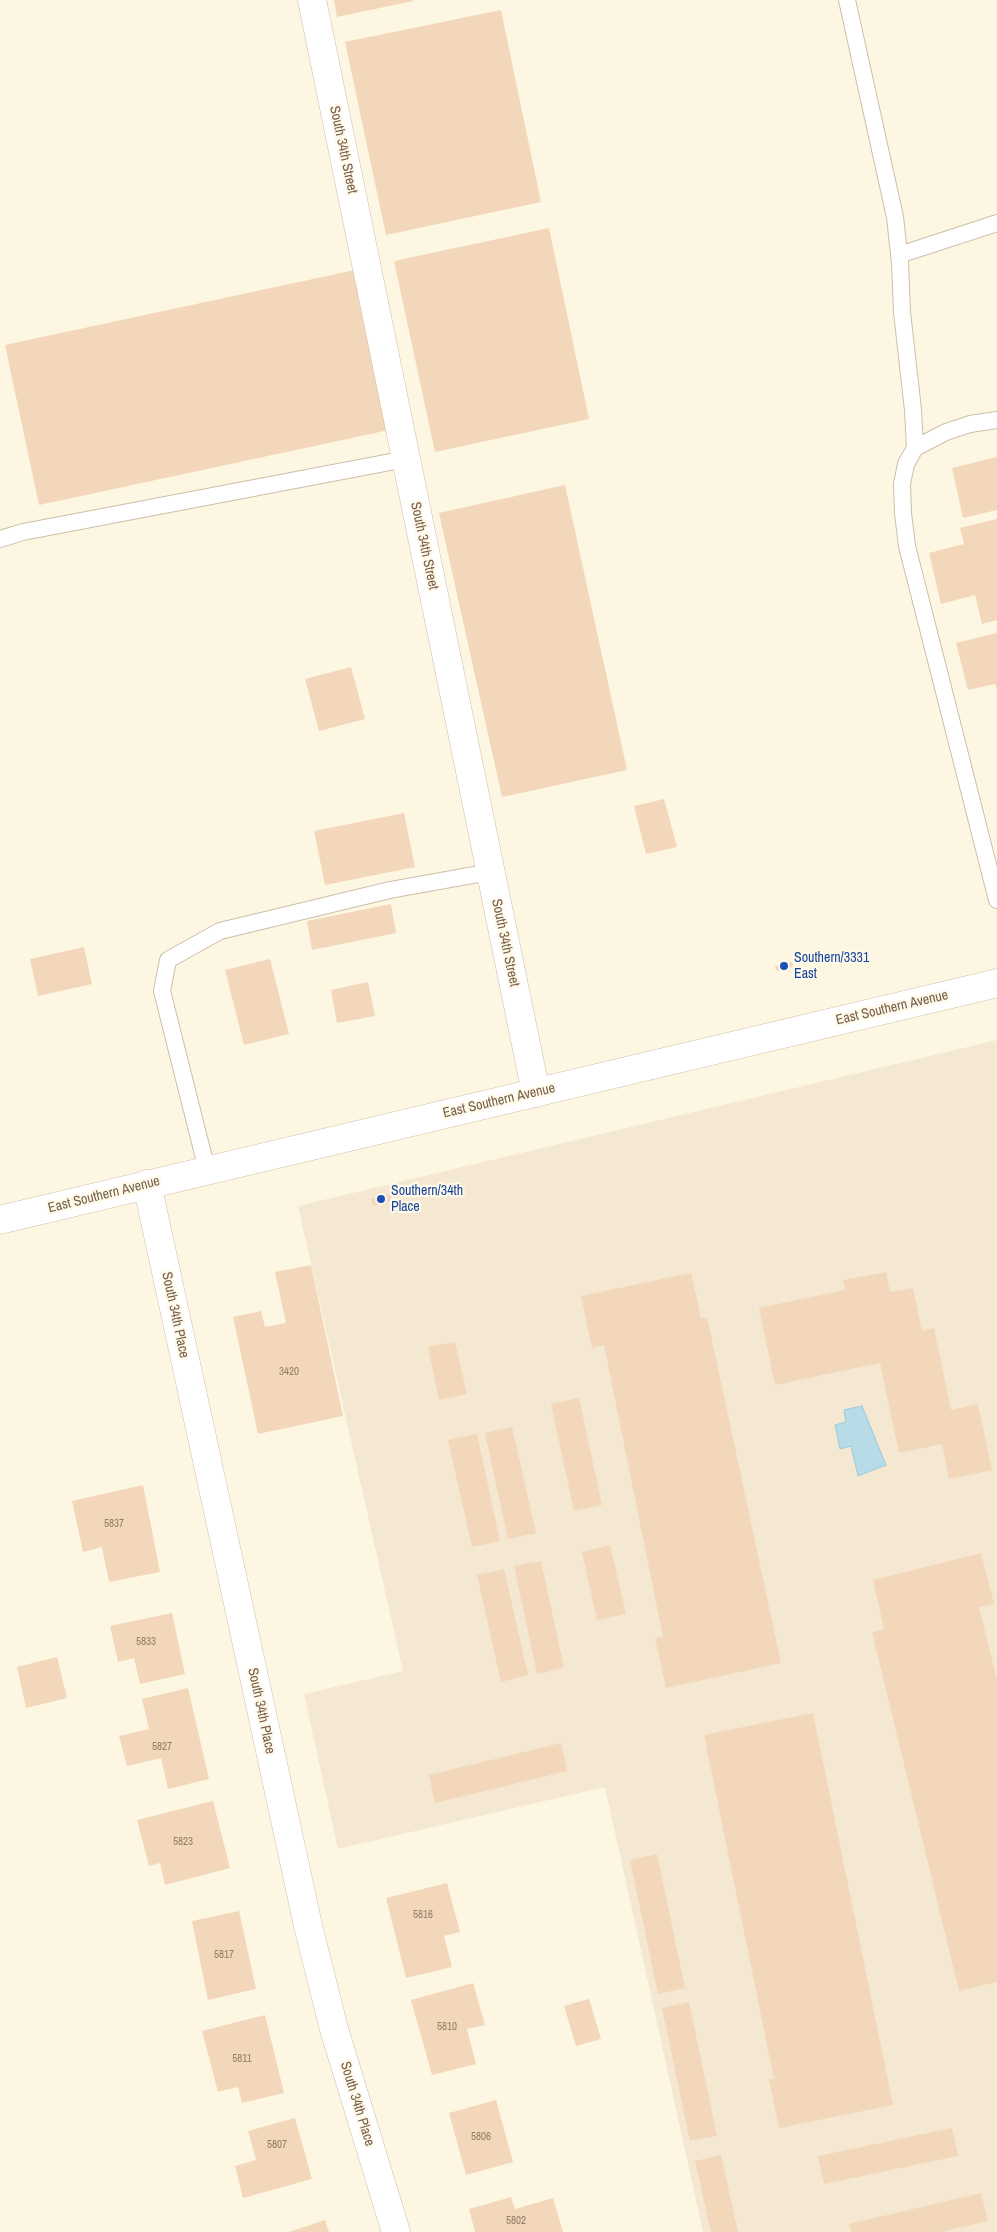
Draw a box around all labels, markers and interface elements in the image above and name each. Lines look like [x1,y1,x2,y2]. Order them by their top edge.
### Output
street label: South 34th Street [325,105,361,195]
street label: South 34th Street [406,501,442,591]
street label: South 34th Street [487,898,523,988]
place label: Southern/3331 East [794,950,869,982]
marker: Southern/3331 East [778,960,790,972]
street label: East Southern Avenue [834,987,950,1029]
street label: East Southern Avenue [441,1080,557,1122]
street label: East Southern Avenue [46,1173,162,1217]
place label: Southern/34th Place [391,1183,463,1216]
marker: Southern/34th Place [375,1193,387,1205]
street label: South 34th Place [158,1270,192,1360]
house number: 3420 [279,1365,299,1379]
house number: 5837 [104,1517,124,1531]
house number: 5833 [136,1635,156,1649]
street label: South 34th Place [244,1666,278,1756]
house number: 5827 [152,1740,172,1754]
house number: 5823 [173,1835,193,1849]
house number: 5816 [413,1908,433,1922]
house number: 5817 [214,1948,234,1962]
house number: 5810 [437,2020,457,2034]
house number: 5811 [232,2052,252,2066]
street label: South 34th Place [336,2060,378,2148]
house number: 5806 [471,2130,491,2144]
house number: 5807 [267,2138,287,2152]
house number: 5802 [506,2214,526,2228]

